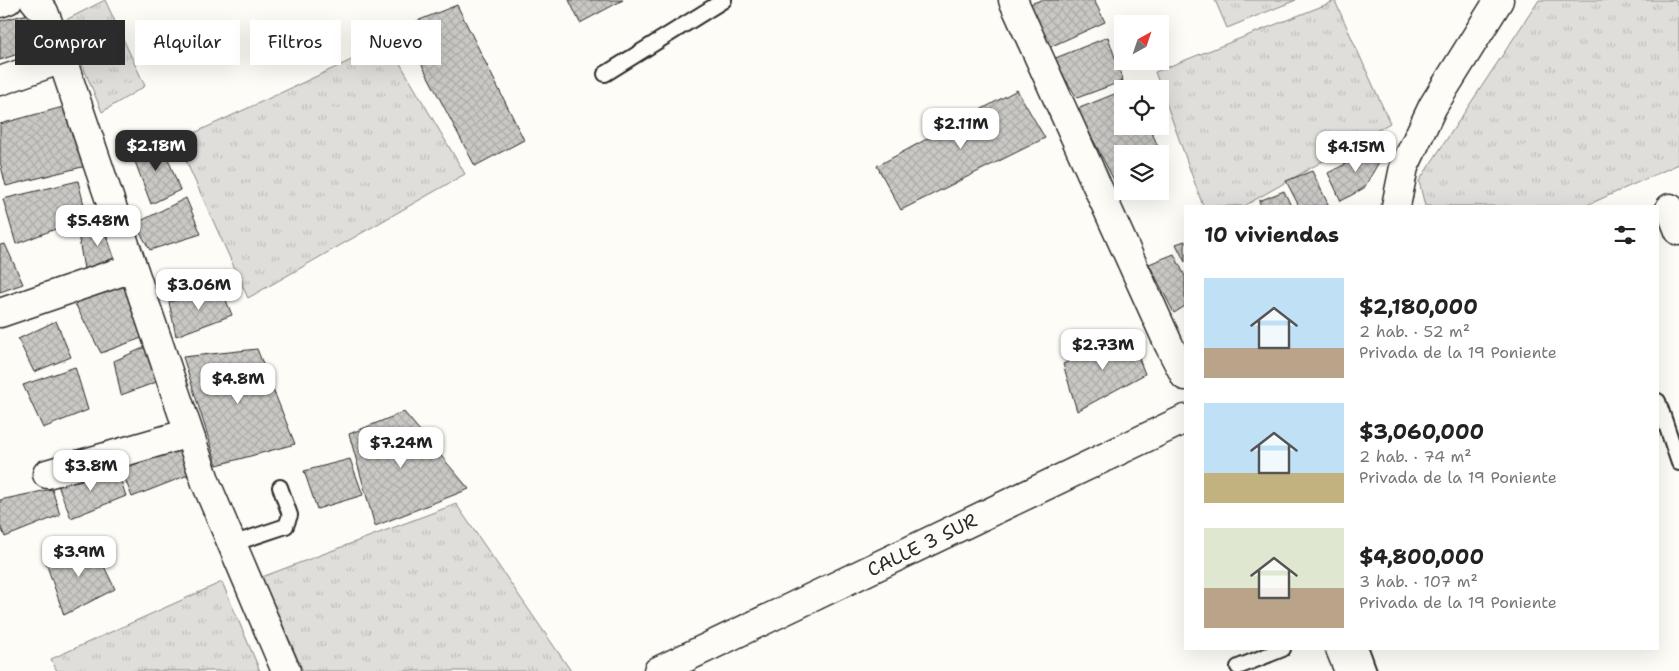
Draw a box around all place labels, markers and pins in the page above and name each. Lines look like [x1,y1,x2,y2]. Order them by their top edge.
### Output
pin: $2.11M [920,108,1002,150]
pin: $2.18M [115,130,197,172]
pin: $4.15M [1315,130,1397,173]
pin: $5.48M [57,204,139,247]
pin: $3.06M [158,268,240,311]
pin: $2.73M [1062,328,1144,371]
pin: $4.8M [203,362,273,405]
pin: $7.24M [360,426,442,469]
pin: $3.8M [56,450,126,492]
pin: $3.9M [44,536,114,578]

